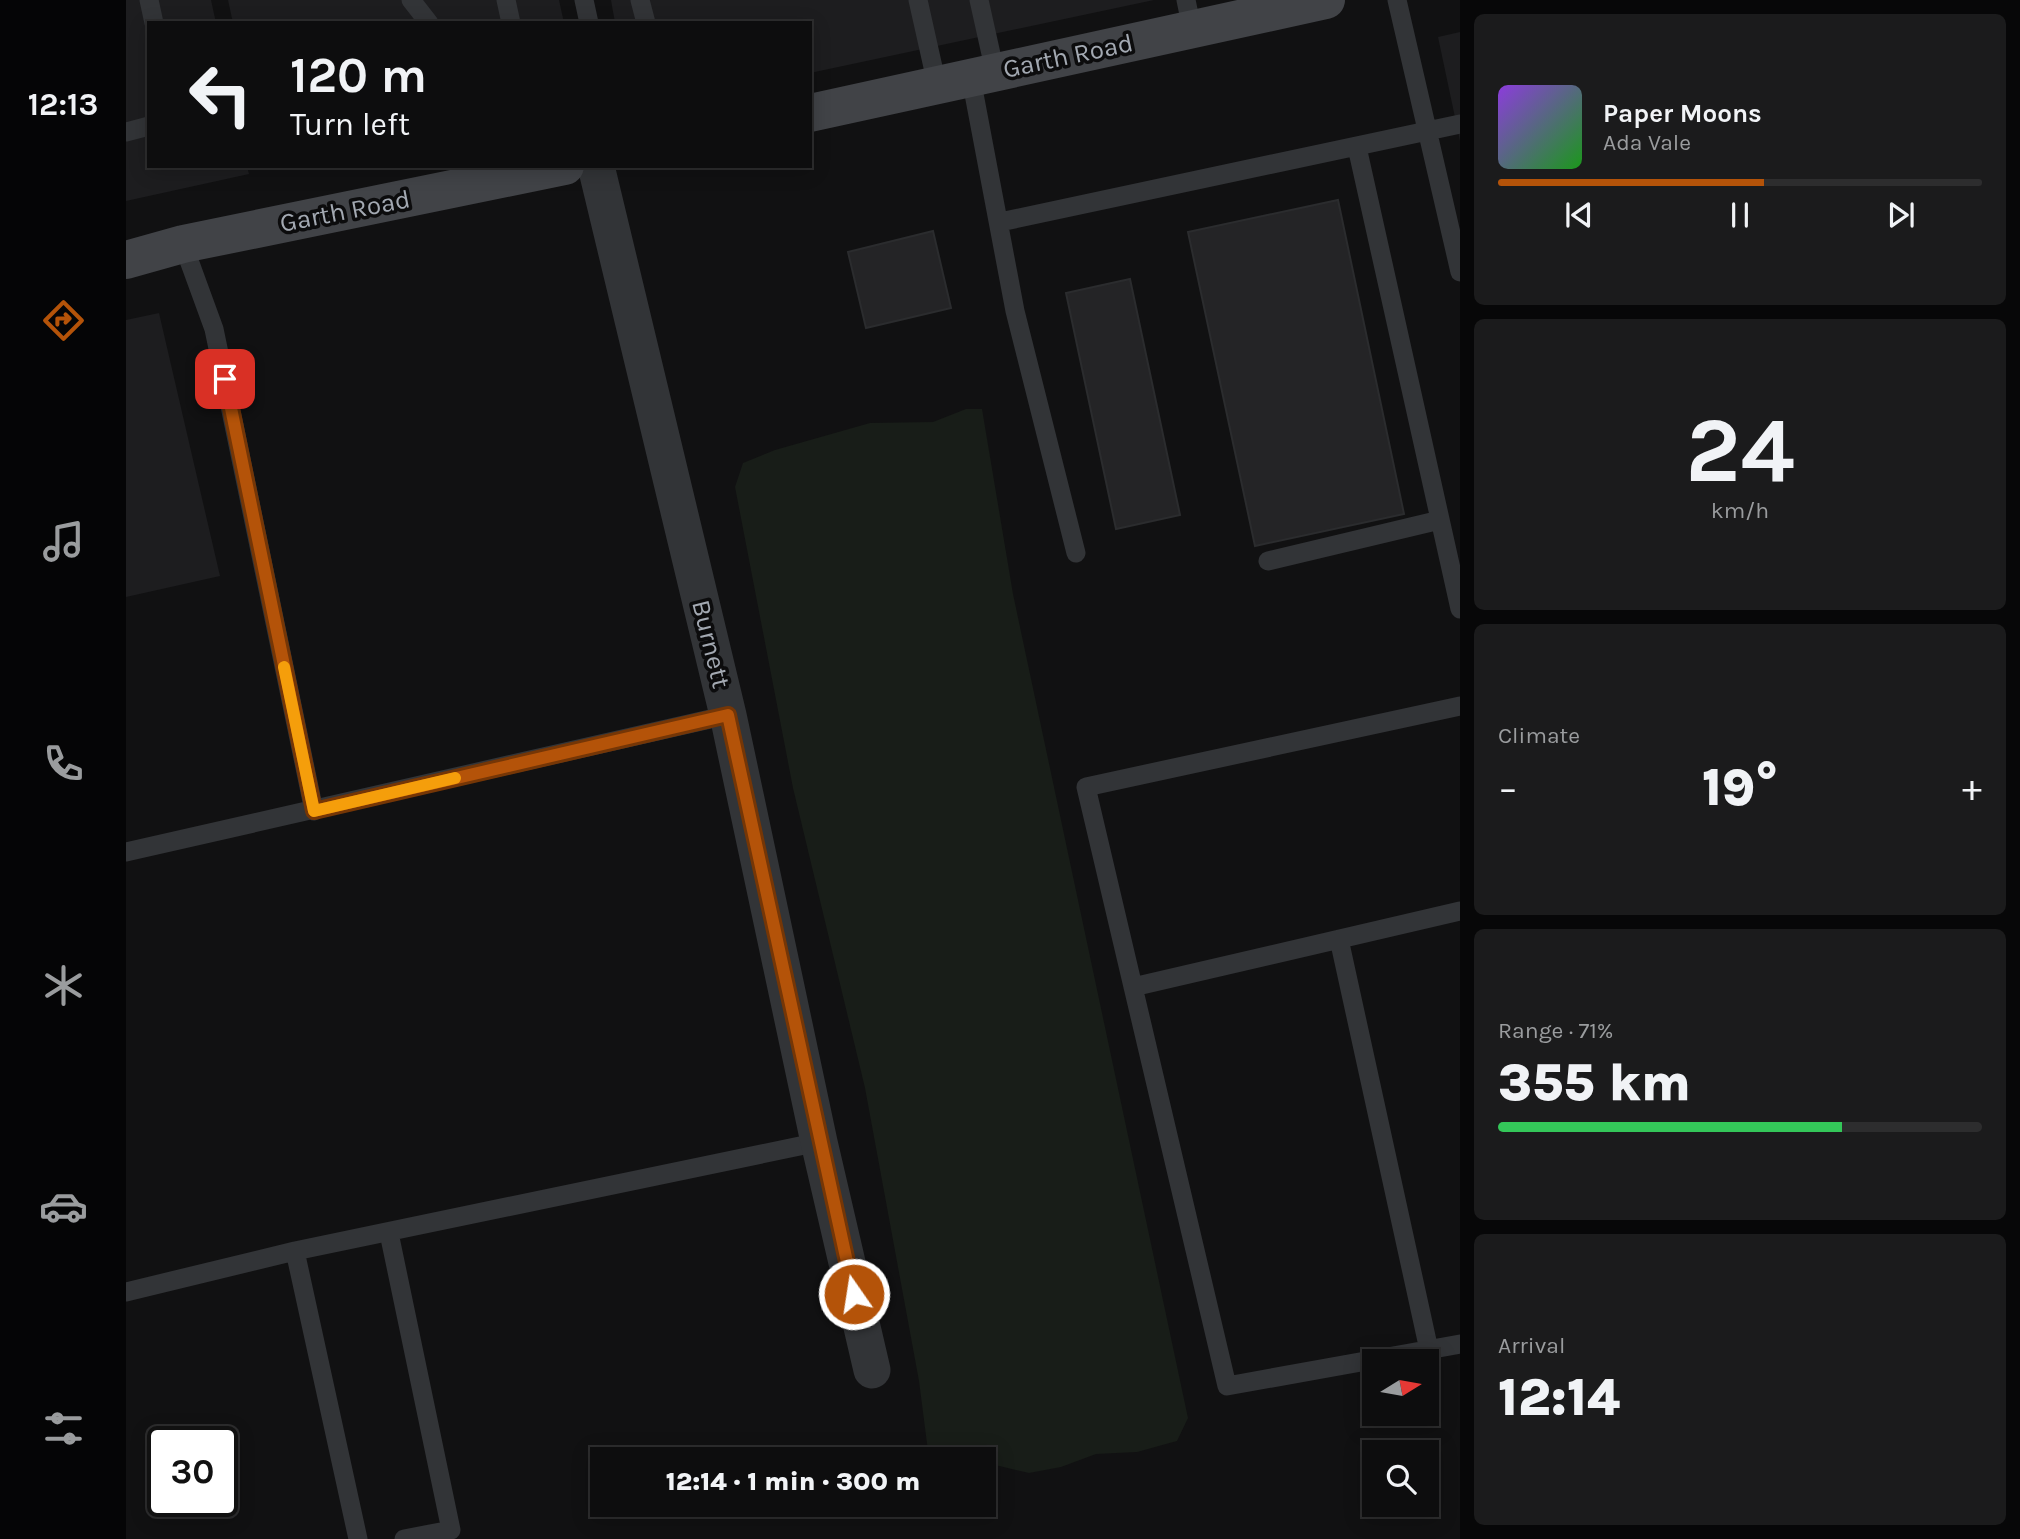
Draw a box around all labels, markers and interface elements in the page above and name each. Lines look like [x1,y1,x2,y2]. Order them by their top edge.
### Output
street label: Garth Road [1000,27,1136,85]
text: 120 m [290,47,427,104]
icon: left [175,49,266,140]
text: 12:13 [28,86,98,123]
text: Paper Moons [1603,98,1762,129]
text: Turn left [290,106,410,143]
text: Ada Vale [1603,129,1691,156]
street label: Garth Road [277,183,413,239]
icon: previous [1560,196,1598,234]
icon: pause [1721,196,1759,234]
icon: next [1882,196,1920,234]
icon: directions [39,296,88,345]
pin [195,349,255,409]
icon: arrive [206,360,244,398]
text: 24 [1685,398,1795,504]
text: km/h [1711,497,1769,524]
icon: music [39,517,88,566]
street label: Burnett [685,597,737,692]
text: Climate [1498,722,1580,749]
icon: phone [39,739,88,788]
text: 19° [1702,757,1778,818]
text: − [1498,766,1518,811]
text: + [1962,766,1982,811]
icon: climate [39,961,88,1010]
text: Range · 71% [1498,1017,1614,1044]
text: 355 km [1498,1052,1691,1113]
icon: car [39,1182,88,1231]
position arrow [817,1257,891,1331]
text: Arrival [1498,1332,1565,1359]
north arrow [1362,1349,1438,1426]
map controls [1362,1349,1439,1517]
text: 12:14 [1498,1367,1620,1428]
icon: filters [39,1404,88,1453]
speed limit sign: 30 [147,1426,238,1517]
button: search [1362,1440,1439,1517]
text: 12:14 · 1 min · 300 m [666,1466,920,1497]

